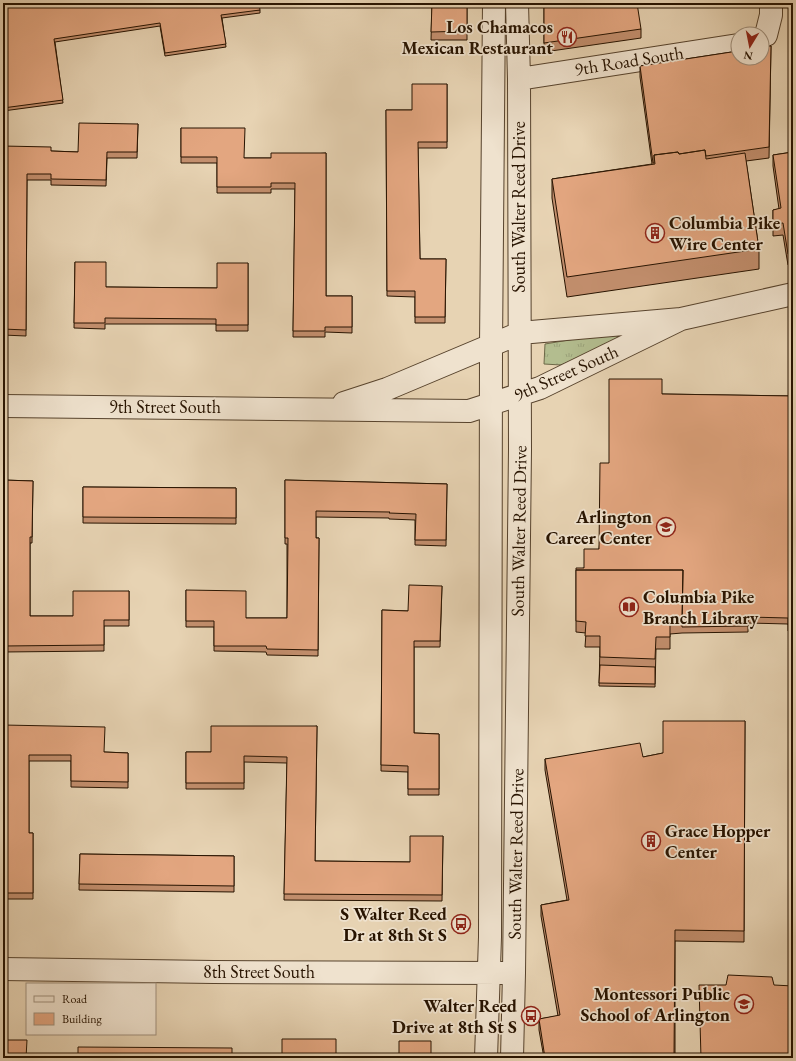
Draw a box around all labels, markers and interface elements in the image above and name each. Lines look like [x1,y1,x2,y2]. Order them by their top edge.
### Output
place label: Los Chamacos Mexican Restaurant [402,15,553,59]
restaurant icon: Los Chamacos Mexican Restaurant [556,26,578,48]
north arrow [730,26,770,66]
street label: 9th Road South [573,41,685,80]
text: N [743,48,754,64]
street label: South Walter Reed Drive [507,121,530,293]
place label: Columbia Pike Wire Center [669,211,781,255]
building icon: Columbia Pike Wire Center [644,222,666,244]
street label: 9th Street South [510,339,622,406]
street label: 9th Street South [109,395,221,418]
street label: South Walter Reed Drive [506,445,531,617]
place label: Arlington Career Center [546,505,653,549]
school or university icon: Arlington Career Center [655,516,677,538]
place label: Columbia Pike Branch Library [643,585,759,629]
library icon: Columbia Pike Branch Library [618,596,640,618]
street label: South Walter Reed Drive [503,768,528,940]
place label: Grace Hopper Center [665,819,771,863]
building icon: Grace Hopper Center [640,830,662,852]
place label: S Walter Reed Dr at 8th St S [340,902,447,946]
bus stop icon: S Walter Reed Dr at 8th St S [450,913,472,935]
street label: 8th Street South [203,960,315,983]
place label: Montessori Public School of Arlington [581,982,731,1026]
legend [26,983,156,1035]
text: Road [62,991,88,1007]
school or university icon: Montessori Public School of Arlington [733,993,755,1015]
place label: Walter Reed Drive at 8th St S [392,994,517,1038]
bus stop icon: Walter Reed Drive at 8th St S [520,1005,542,1027]
text: Building [62,1011,103,1027]

